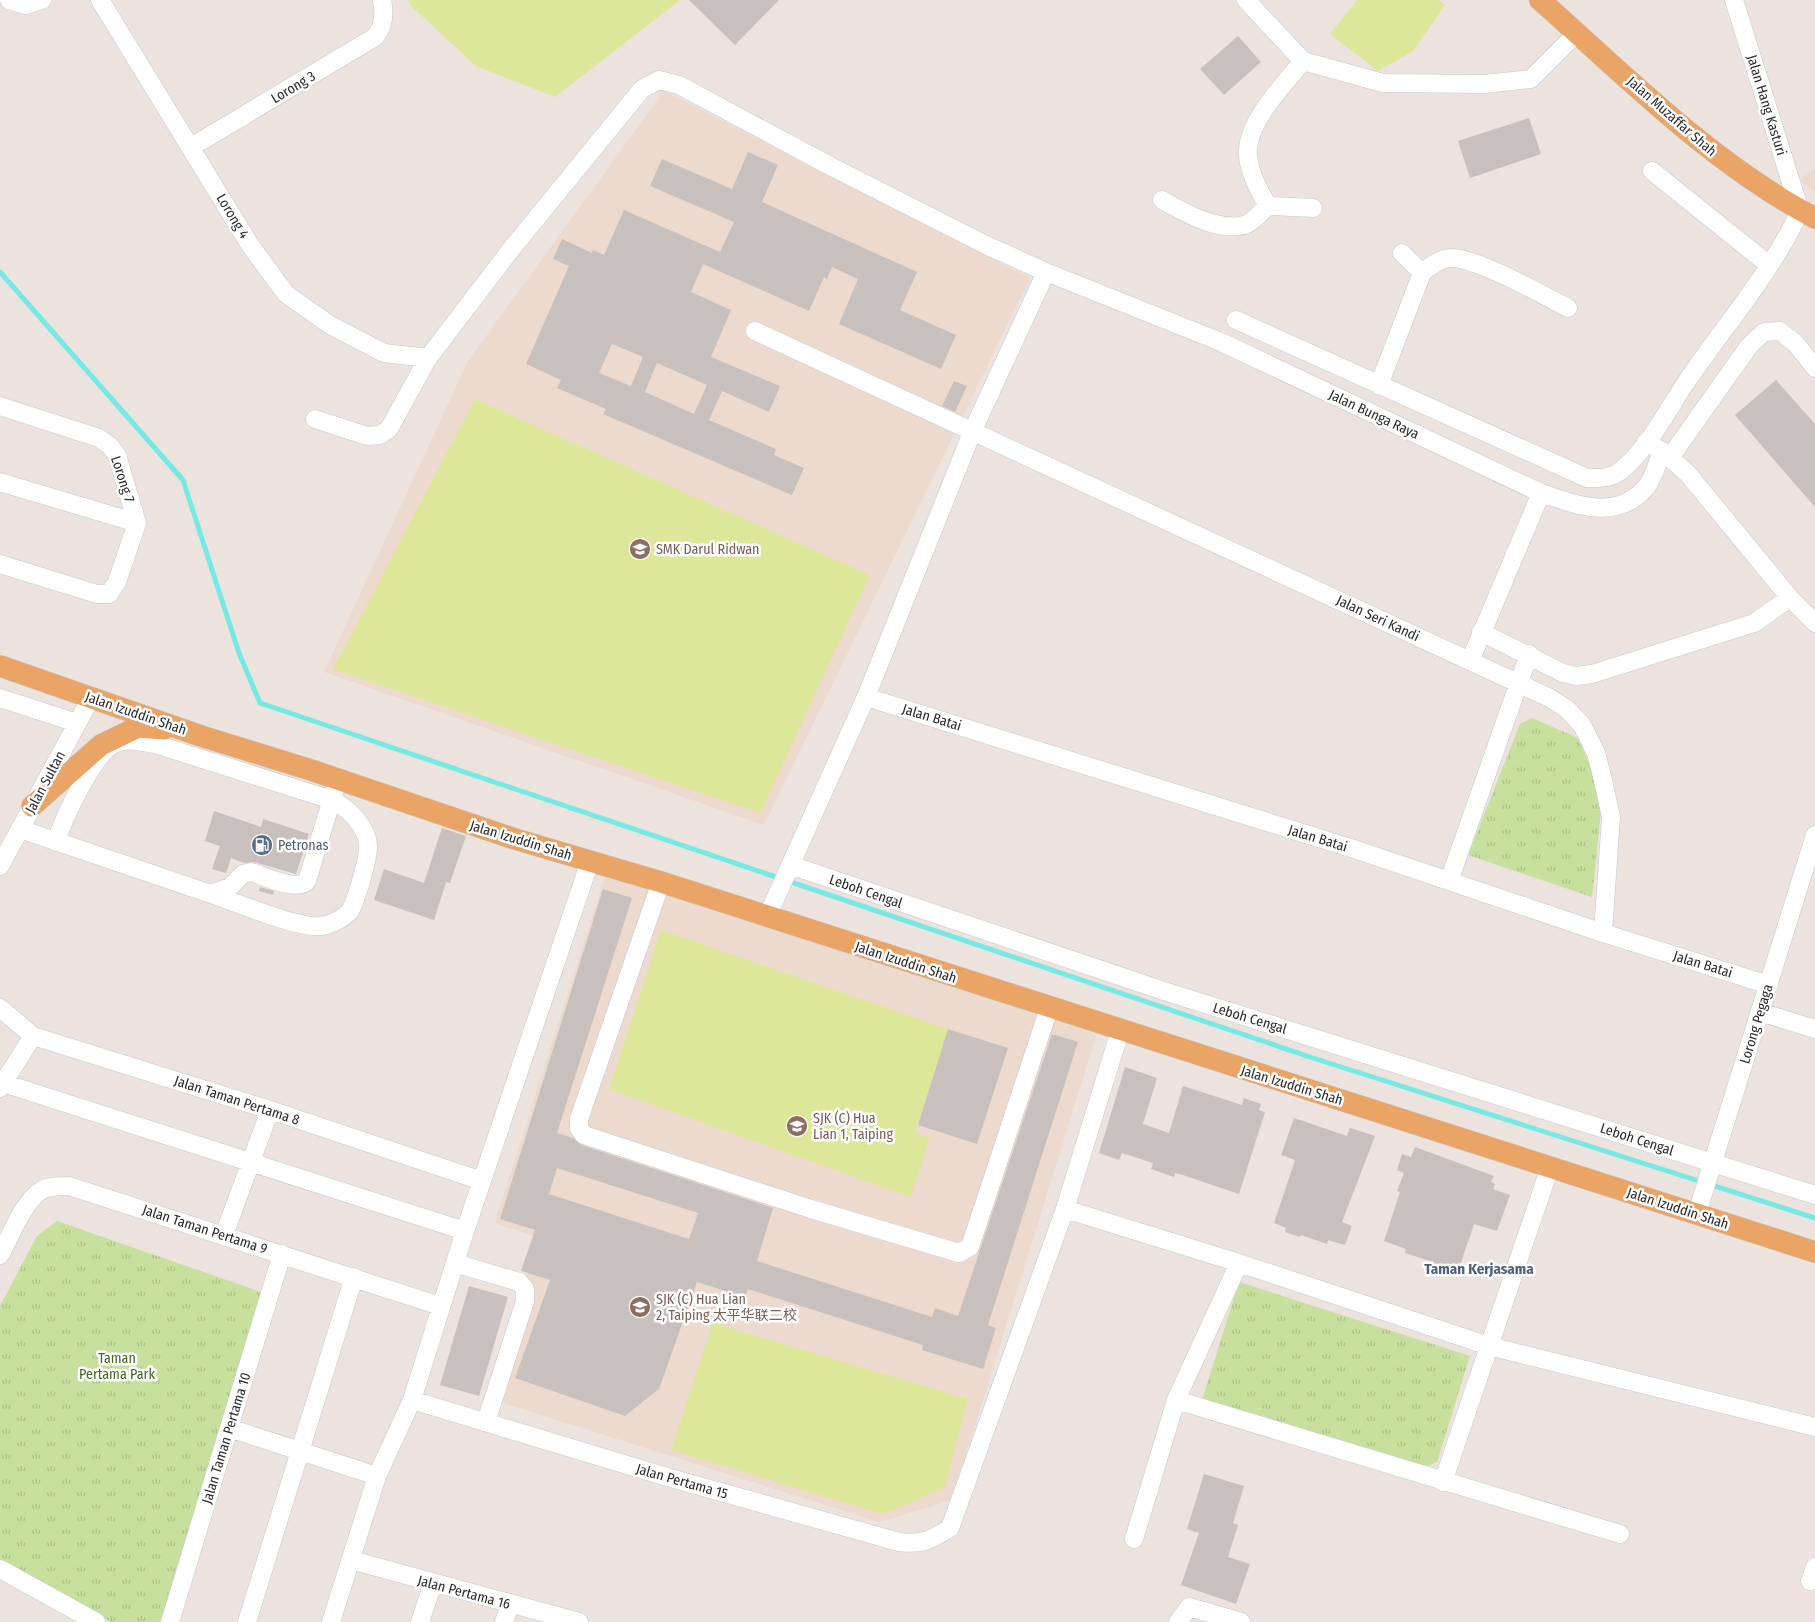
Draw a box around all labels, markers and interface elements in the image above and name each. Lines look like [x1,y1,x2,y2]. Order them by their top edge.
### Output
street label: Jalan Hang Kasturi [1743,53,1790,158]
street label: Lorong 3 [268,68,319,107]
street label: Jalan Muzaffar Shah [1623,73,1720,160]
street label: Lorong 4 [213,191,253,242]
street label: Jalan Bunga Raya [1326,386,1422,443]
street label: Lorong 7 [107,454,138,505]
school or university icon: SMK Darul Ridwan [628,537,652,561]
place label: SMK Darul Ridwan [656,541,759,558]
street label: Jalan Seri Kandi [1333,592,1422,645]
street label: Jalan Izuddin Shah [83,688,189,739]
street label: Jalan Batai [900,700,964,735]
street label: Jalan Sultan [22,748,69,816]
street label: Jalan Izuddin Shah [468,817,574,864]
street label: Jalan Batai [1286,821,1350,856]
fuel station icon: Petronas [250,833,274,857]
place label: Petronas [278,837,328,854]
street label: Leboh Cengal [827,871,905,912]
street label: Jalan Izuddin Shah [853,938,959,987]
street label: Jalan Batai [1671,947,1735,982]
street label: Lorong Pegaga [1736,982,1777,1066]
street label: Leboh Cengal [1211,999,1289,1038]
street label: Jalan Izuddin Shah [1239,1062,1345,1109]
street label: Jalan Taman Pertama 8 [172,1072,302,1129]
place label: SJK (C) Hua Lian 1, Taiping [813,1110,893,1143]
school or university icon: SJK (C) Hua Lian 1, Taiping [785,1114,809,1138]
street label: Leboh Cengal [1598,1120,1676,1159]
street label: Jalan Izuddin Shah [1625,1184,1731,1233]
street label: Jalan Taman Pertama 9 [140,1201,270,1258]
district label: Taman Kerjasama [1424,1260,1534,1278]
place label: SJK (C) Hua Lian 2, Taiping 太平华联二校 [656,1291,797,1324]
school or university icon: SJK (C) Hua Lian 2, Taiping 太平华联二校 [628,1295,652,1319]
park label: Taman Pertama Park [79,1350,155,1383]
street label: Jalan Taman Pertama 10 [198,1370,255,1506]
street label: Jalan Pertama 15 [634,1460,730,1503]
street label: Jalan Pertama 16 [416,1572,512,1613]

